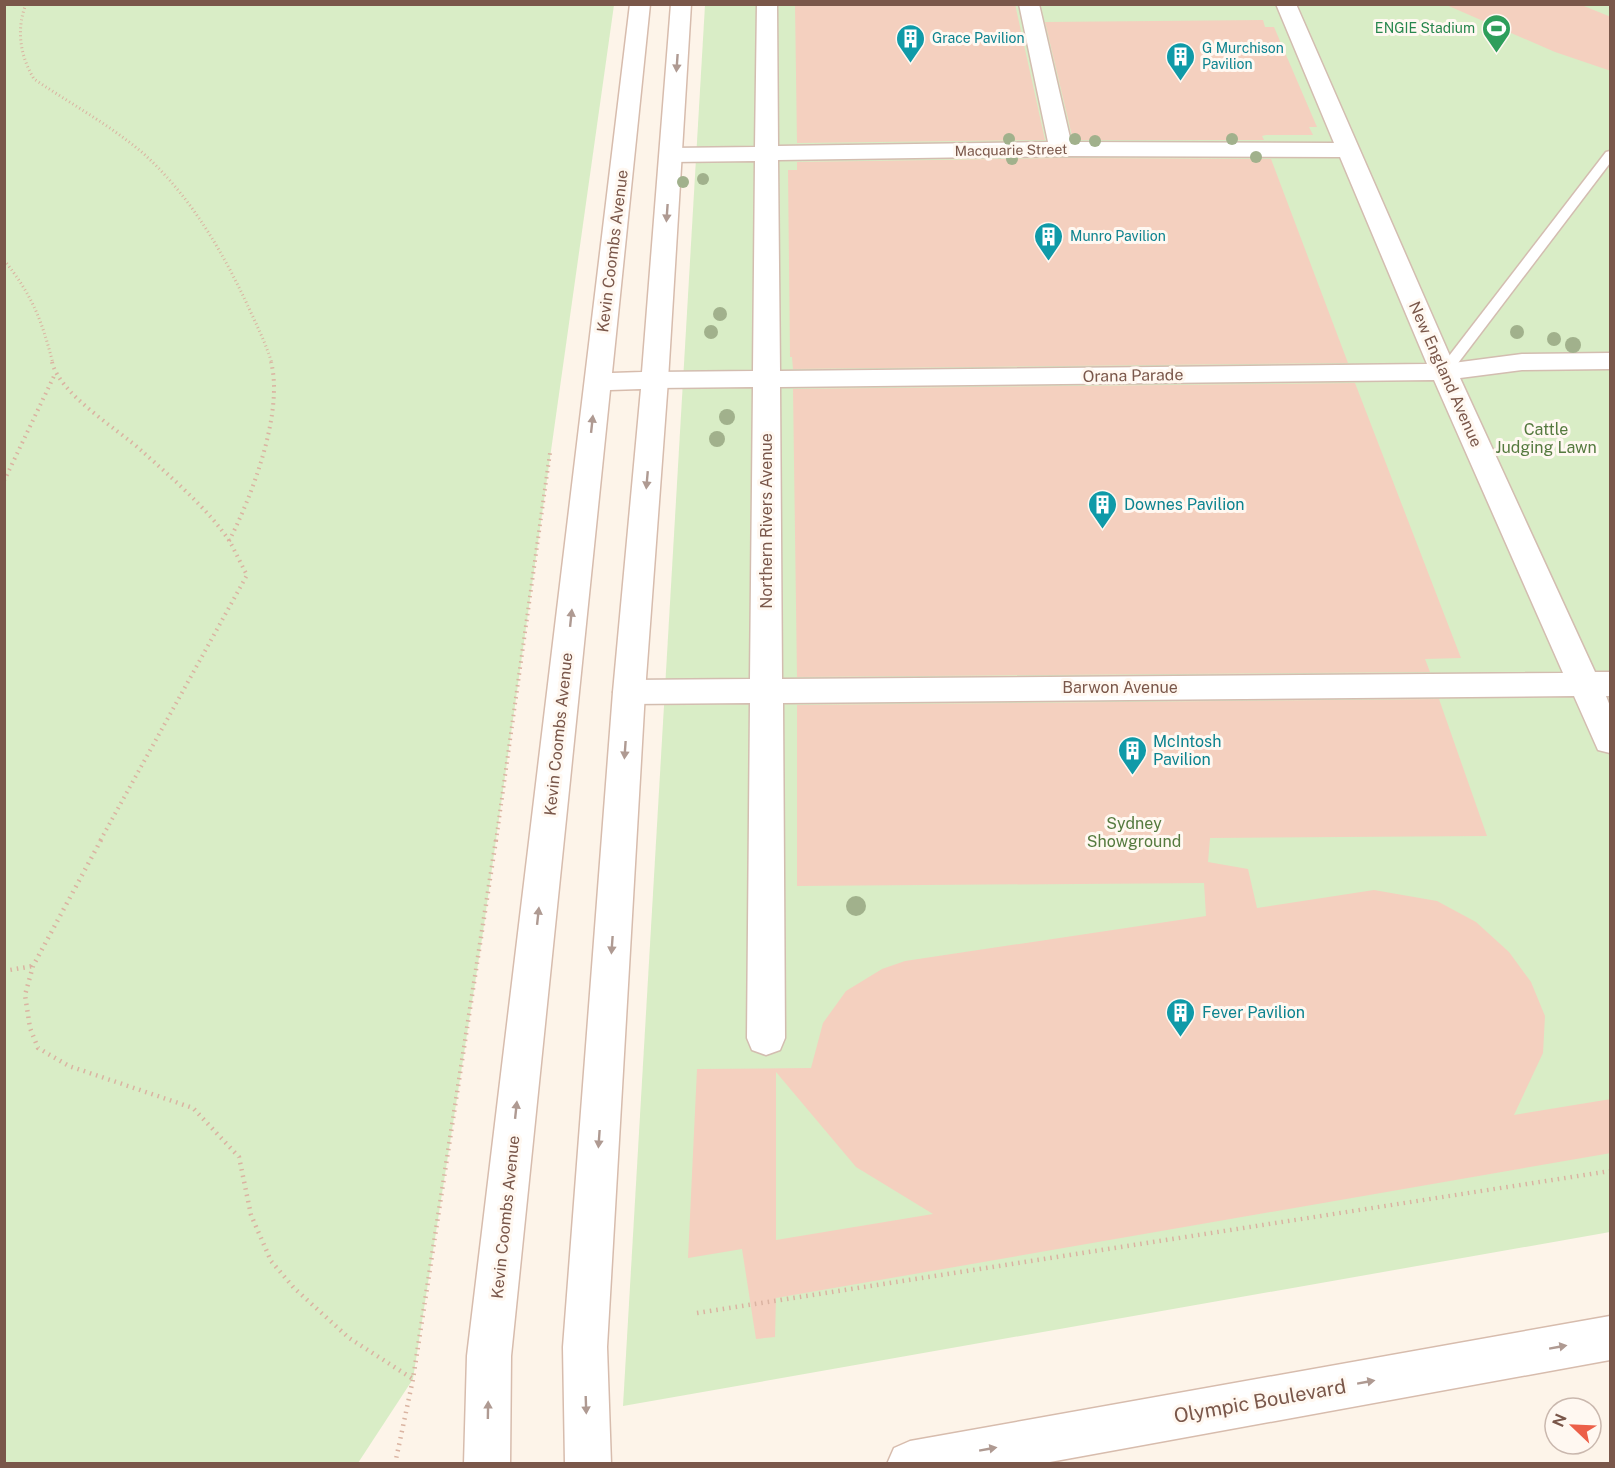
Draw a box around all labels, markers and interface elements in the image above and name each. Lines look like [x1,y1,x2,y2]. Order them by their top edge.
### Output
sports icon: ENGIE Stadium [1480,12,1512,54]
place label: ENGIE Stadium [1375,20,1475,36]
building icon: Grace Pavilion [895,22,927,64]
place label: Grace Pavilion [932,30,1025,46]
building icon: G Murchison Pavilion [1165,40,1197,82]
place label: G Murchison Pavilion [1202,40,1284,72]
one-way arrow [673,53,682,72]
street label: Macquarie Street [954,141,1068,159]
street label: Kevin Coombs Avenue [593,169,632,334]
one-way arrow [663,203,672,222]
building icon: Munro Pavilion [1033,220,1065,262]
place label: Munro Pavilion [1070,228,1166,244]
street label: New England Avenue [1405,298,1486,450]
street label: Orana Parade [1082,365,1184,386]
one-way arrow [587,415,597,434]
park label: Cattle Judging Lawn [1495,420,1597,457]
street label: Northern Rivers Avenue [757,433,776,609]
one-way arrow [642,471,652,490]
building icon: Downes Pavilion [1087,488,1119,530]
place label: Downes Pavilion [1124,495,1244,514]
one-way arrow [566,608,576,627]
street label: Kevin Coombs Avenue [540,652,577,817]
street label: Barwon Avenue [1062,678,1178,697]
place label: McIntosh Pavilion [1153,732,1221,769]
building icon: McIntosh Pavilion [1116,734,1148,776]
one-way arrow [620,741,630,760]
park label: Sydney Showground [1087,814,1181,851]
one-way arrow [533,907,543,926]
one-way arrow [607,935,616,954]
building icon: Fever Pavilion [1165,996,1197,1038]
place label: Fever Pavilion [1202,1003,1305,1022]
one-way arrow [512,1100,521,1119]
one-way arrow [594,1130,603,1149]
street label: Kevin Coombs Avenue [487,1135,524,1300]
one-way arrow [1549,1343,1568,1352]
street label: Olympic Boulevard [1172,1374,1348,1428]
one-way arrow [1357,1377,1376,1386]
one-way arrow [582,1396,591,1415]
north arrow [1543,1396,1603,1456]
one-way arrow [483,1400,493,1419]
text: N [1548,1411,1571,1430]
one-way arrow [979,1445,998,1454]

